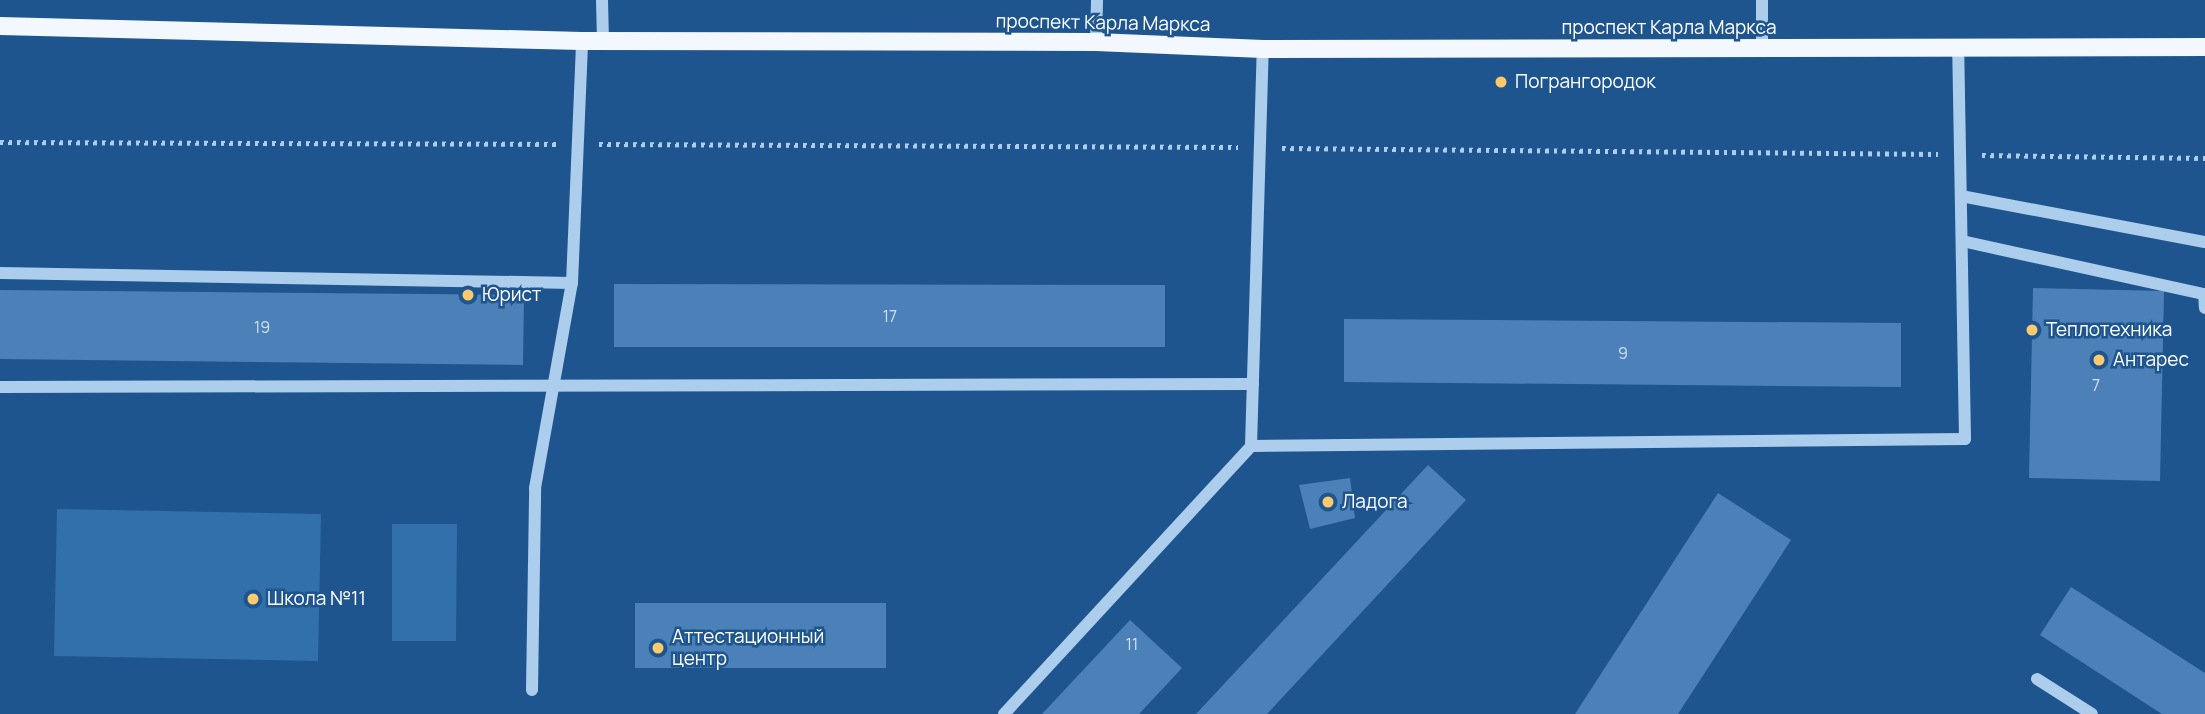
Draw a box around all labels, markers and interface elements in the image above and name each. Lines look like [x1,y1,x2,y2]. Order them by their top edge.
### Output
street label: проспект Карла Маркса [995,10,1211,36]
street label: проспект Карла Маркса [1562,17,1776,39]
place label: Погрангородок [1515,71,1656,93]
marker: Погрангородок [1493,74,1509,90]
place label: Юрист [482,284,541,306]
marker: Юрист [460,287,476,303]
house number: 17 [883,306,897,326]
house number: 19 [254,317,270,337]
place label: Теплотехника [2046,319,2172,341]
marker: Теплотехника [2024,322,2040,338]
house number: 9 [1618,343,1628,363]
place label: Антарес [2113,349,2189,371]
marker: Антарес [2091,352,2107,368]
house number: 7 [2092,375,2100,395]
place label: Ладога [1342,491,1407,513]
marker: Ладога [1320,494,1336,510]
place label: Школа №11 [267,588,366,610]
marker: Школа №11 [245,591,261,607]
place label: Аттестационный центр [672,626,824,670]
house number: 11 [1126,634,1138,654]
marker: Аттестационный центр [650,640,666,656]

